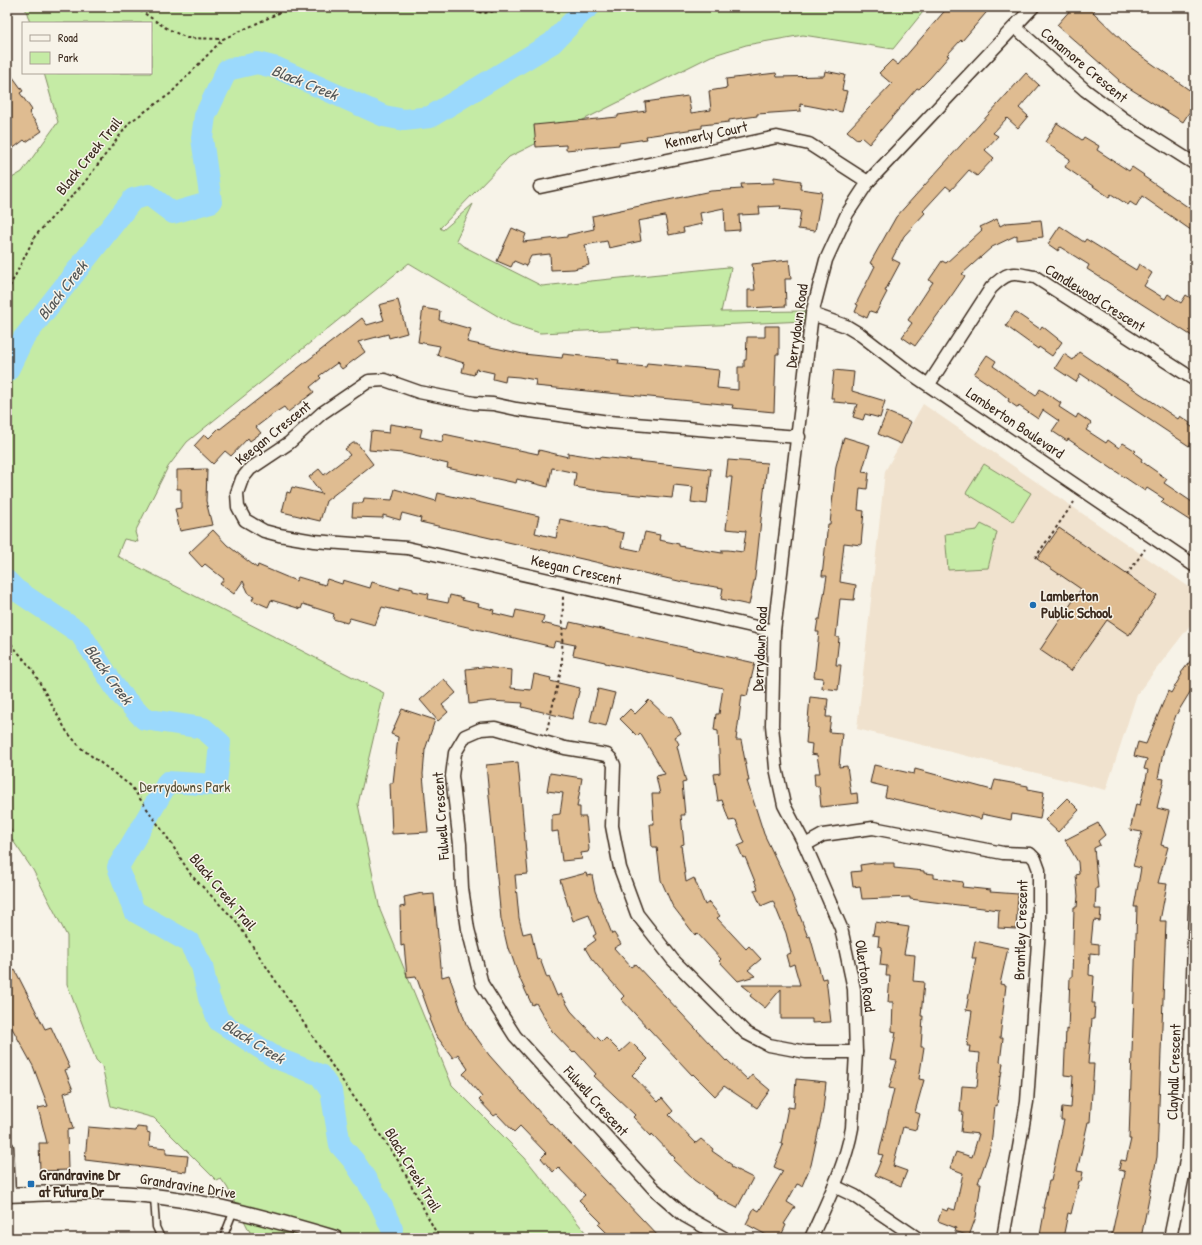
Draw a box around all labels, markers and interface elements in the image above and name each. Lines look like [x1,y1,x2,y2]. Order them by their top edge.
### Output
legend [22,22,152,74]
street label: Conamore Crescent [1036,22,1133,108]
text: Road [58,29,78,46]
text: Park [58,49,78,66]
water label: Black Creek [269,59,343,106]
street label: Black Creek Trail [51,112,127,199]
street label: Kennerly Court [663,115,750,154]
water label: Black Creek [32,255,93,324]
street label: Candlewood Crescent [1041,258,1150,337]
street label: Derrydown Road [780,282,813,369]
street label: Lamberton Boulevard [962,382,1069,463]
street label: Keegan Crescent [230,395,316,470]
street label: Keegan Crescent [529,549,624,590]
place label: Lamberton Public School [1041,585,1113,623]
marker: Lamberton Public School [1028,600,1038,610]
street label: Derrydown Road [747,606,772,692]
water label: Black Creek [80,639,139,710]
street label: Fulwell Crescent [427,771,454,862]
park label: Derrydowns Park [140,776,230,797]
street label: Black Creek Trail [185,849,262,935]
street label: Brantley Crescent [1008,879,1033,981]
street label: Ollerton Road [850,939,881,1013]
water label: Black Creek [219,1013,290,1069]
street label: Clayhall Crescent [1161,1023,1186,1120]
street label: Fulwell Crescent [558,1060,634,1141]
street label: Black Creek Trail [380,1124,447,1216]
place label: Grandravine Dr at Futura Dr [39,1164,121,1202]
street label: Grandravine Drive [139,1168,238,1203]
marker: Grandravine Dr at Futura Dr [26,1179,36,1189]

